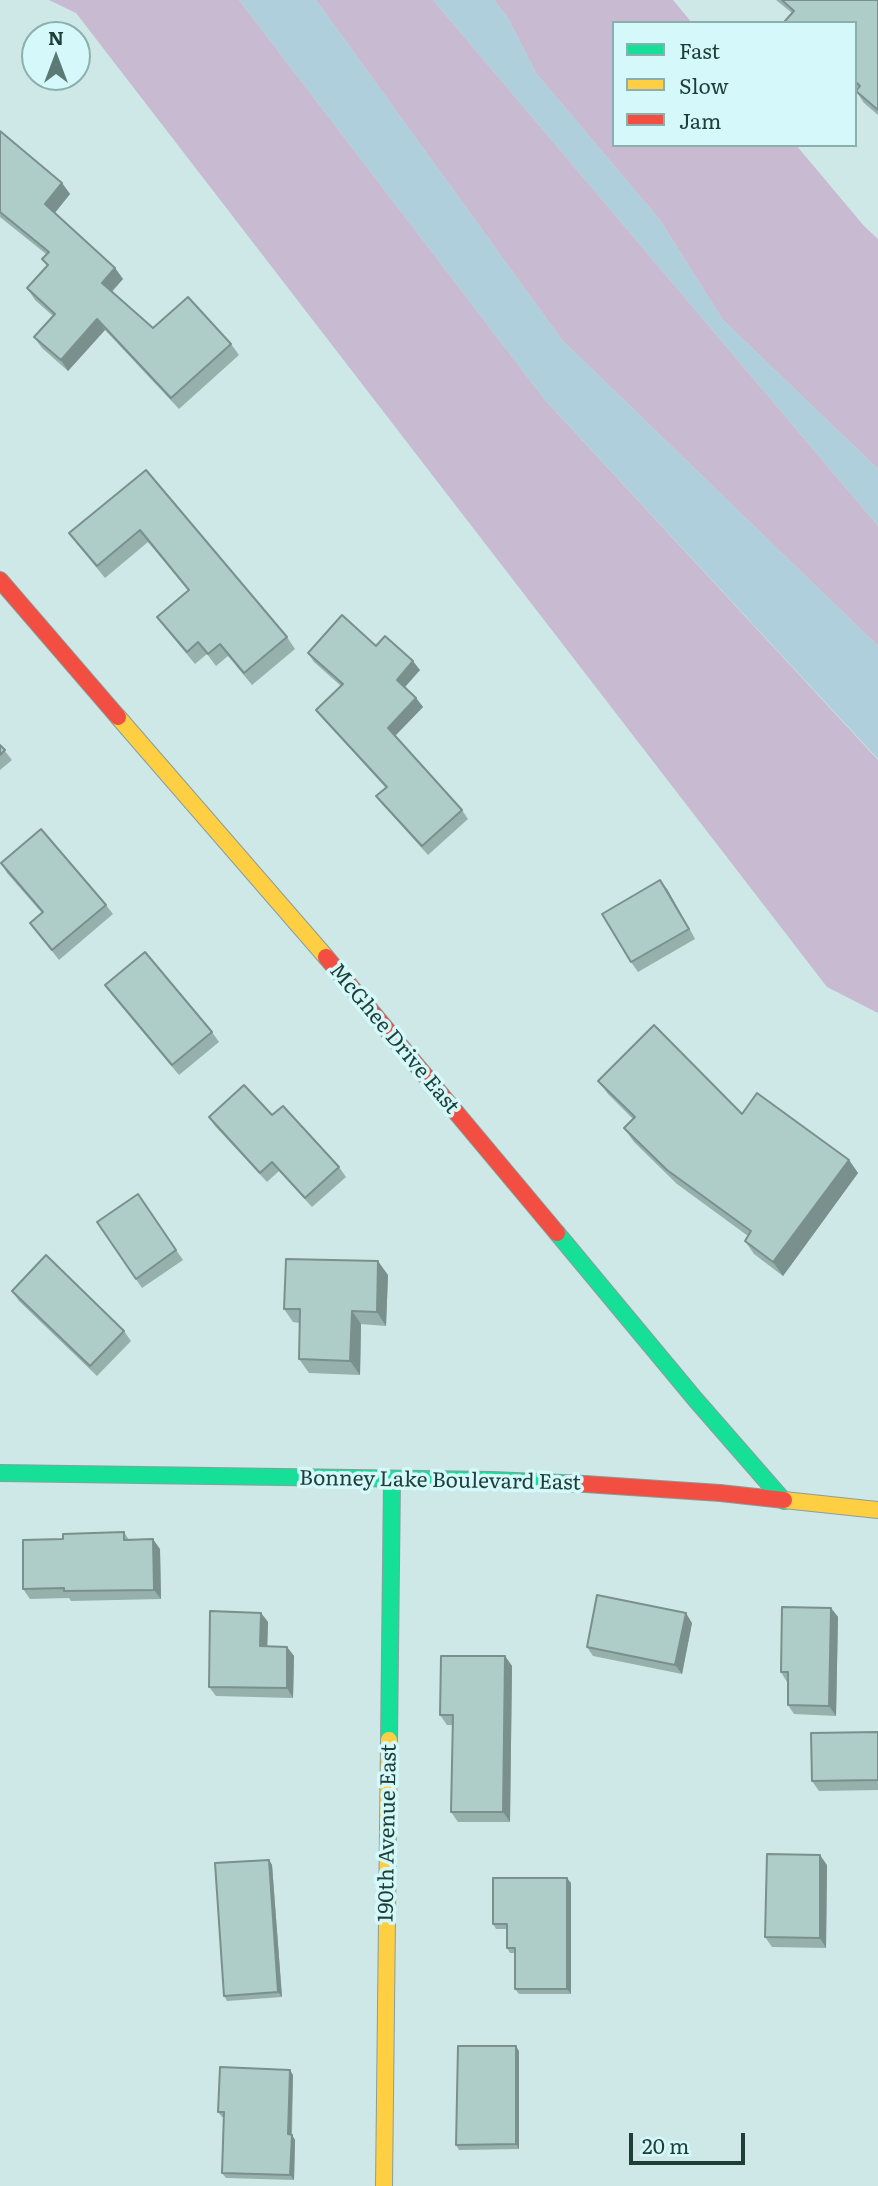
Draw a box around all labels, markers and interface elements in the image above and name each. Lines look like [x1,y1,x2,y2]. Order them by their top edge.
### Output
north arrow [21,21,91,91]
legend [612,21,857,147]
text: N [48,23,64,51]
text: Fast [679,34,720,65]
text: Slow [679,69,729,100]
text: Jam [679,104,721,135]
street label: McGhee Drive East [324,959,464,1119]
street label: Bonney Lake Boulevard East [299,1466,581,1496]
street label: 190th Avenue East [374,1744,402,1922]
scale bar [633,2120,748,2164]
text: 20 m [642,2129,689,2160]

